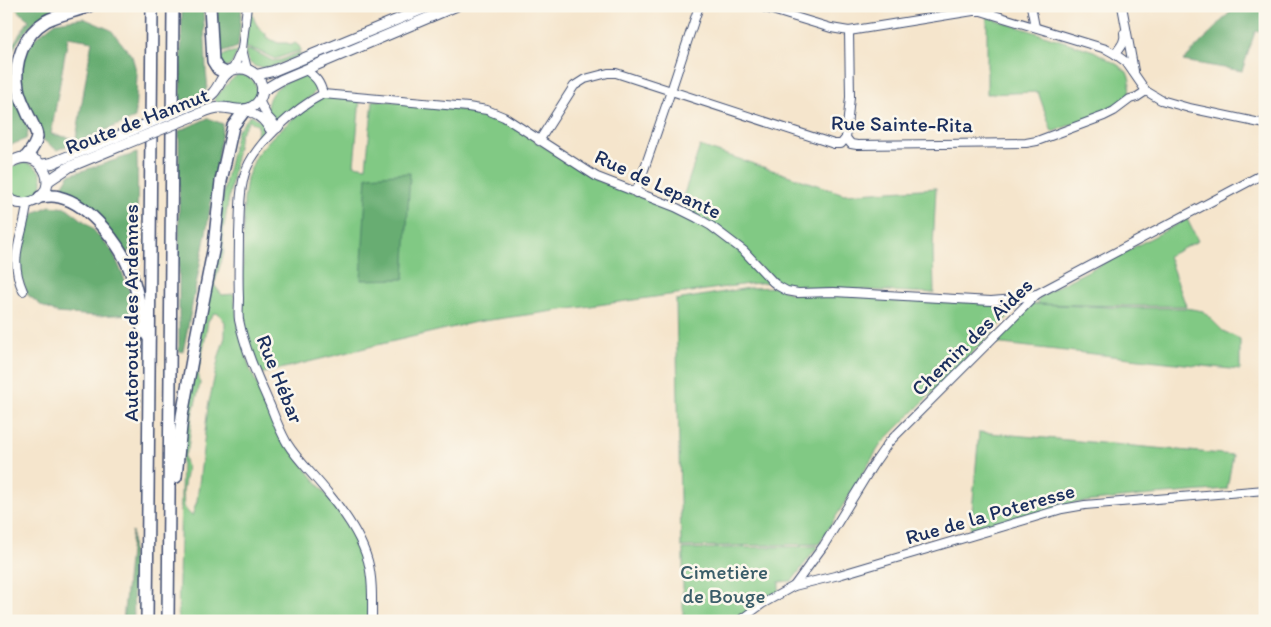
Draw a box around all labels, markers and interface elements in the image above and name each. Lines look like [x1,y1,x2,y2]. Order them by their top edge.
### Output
street label: Route de Hannut [62,82,212,159]
street label: Rue Sainte-Rita [831,110,973,137]
street label: Rue de Lepante [591,143,725,224]
street label: Autoroute des Ardennes [118,204,143,422]
street label: Chemin des Aides [906,272,1038,401]
street label: Rue Hébar [251,331,310,427]
street label: Rue de la Poteresse [902,477,1077,550]
park label: Cimetière de Bouge [680,559,768,608]

